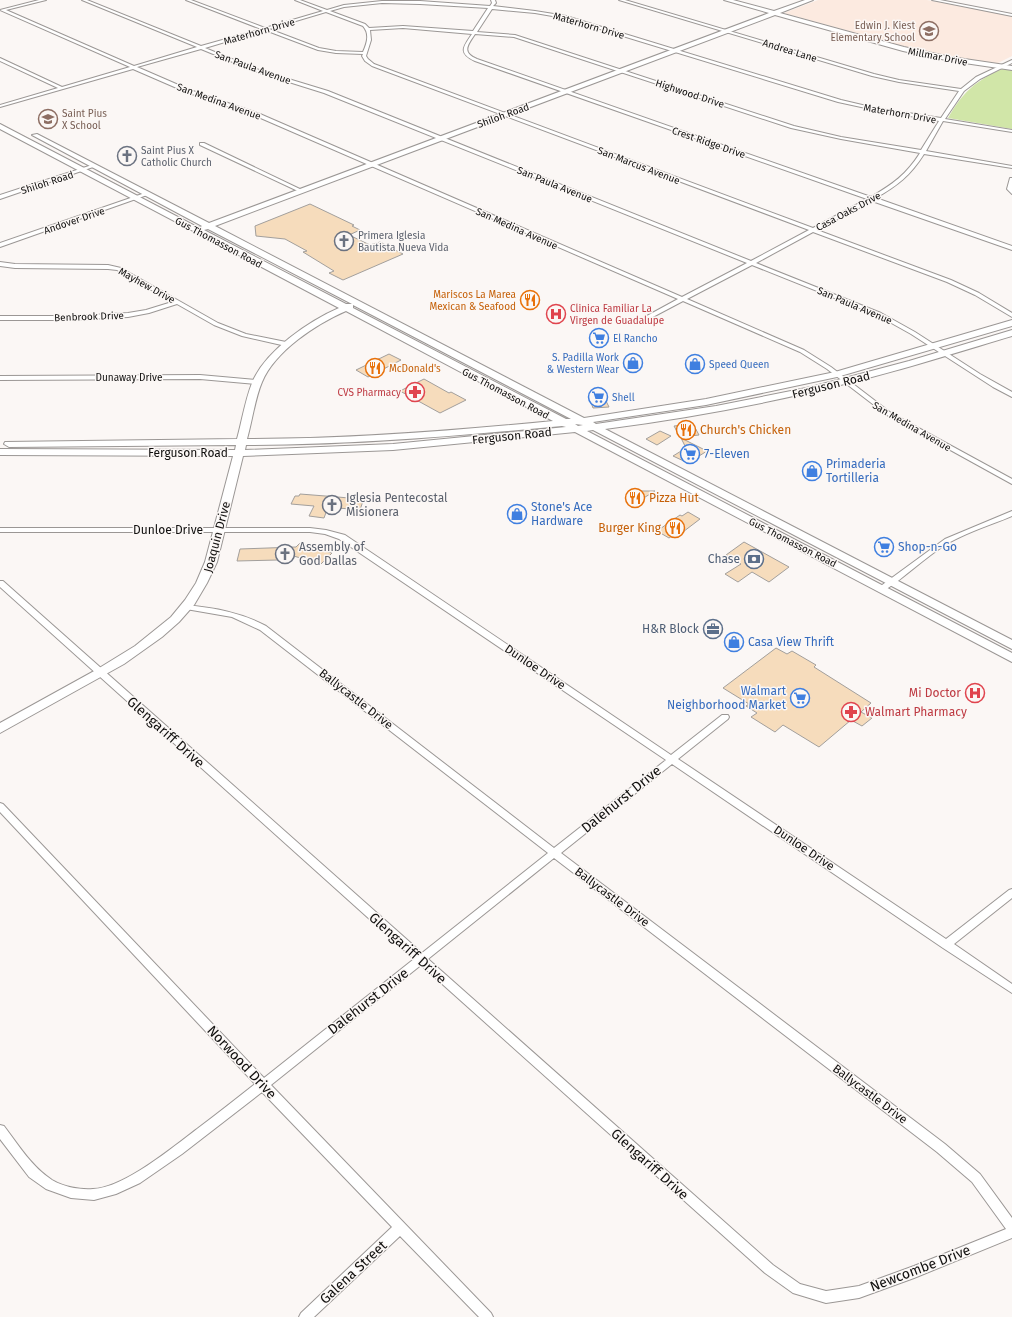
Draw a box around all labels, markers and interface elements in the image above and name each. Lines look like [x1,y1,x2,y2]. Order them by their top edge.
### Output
street label: Materhorn Drive [552,10,626,42]
street label: Materhorn Drive [222,16,296,48]
place label: Edwin J. Kiest Elementary School [830,20,915,44]
school or university icon: Edwin J. Kiest Elementary School [918,20,940,42]
street label: Andrea Lane [761,37,818,65]
street label: Millmar Drive [907,45,969,69]
street label: San Paula Avenue [213,49,292,87]
street label: Highwood Drive [654,77,726,111]
street label: San Medina Avenue [175,81,262,123]
street label: Shiloh Road [476,101,531,131]
street label: Materhorn Drive [863,102,937,126]
school or university icon: Saint Pius X School [37,108,59,130]
place label: Saint Pius X School [62,108,107,132]
street label: Crest Ridge Drive [670,125,747,161]
church icon: Saint Pius X Catholic Church [116,145,138,167]
place label: Saint Pius X Catholic Church [141,145,212,169]
street label: San Marcus Avenue [596,145,681,187]
street label: San Paula Avenue [515,164,594,205]
street label: Shiloh Road [20,169,75,197]
street label: Casa Oaks Drive [814,190,883,234]
street label: Andover Drive [42,205,106,237]
street label: San Medina Avenue [474,205,559,252]
street label: Gus Thomasson Road [173,215,264,271]
church icon: Primera Iglesia Bautista Nueva Vida [333,230,355,252]
place label: Primera Iglesia Bautista Nueva Vida [358,230,449,254]
street label: Mayhew Drive [116,265,177,306]
street label: San Paula Avenue [815,285,894,327]
place label: Mariscos La Marea Mexican & Seafood [429,289,516,313]
restaurant icon: Mariscos La Marea Mexican & Seafood [519,289,541,311]
hospital icon: Clinica Familiar La Virgen de Guadalupe [545,303,567,325]
place label: Clinica Familiar La Virgen de Guadalupe [570,303,664,327]
street label: Benbrook Drive [54,310,124,324]
supermarket icon: El Rancho [588,327,610,349]
place label: El Rancho [613,333,658,345]
place label: S. Padilla Work & Western Wear [547,352,620,376]
shop icon: S. Padilla Work & Western Wear [622,352,644,374]
shop icon: Speed Queen [684,353,706,375]
restaurant icon: McDonald's [364,357,386,379]
place label: Speed Queen [709,359,769,371]
place label: McDonald's [389,363,441,375]
street label: Gus Thomasson Road [460,366,551,422]
street label: Ferguson Road [790,369,872,401]
street label: Dunaway Drive [96,372,162,384]
pharmacy icon: CVS Pharmacy [404,381,426,403]
supermarket icon: Shell [587,386,609,408]
place label: CVS Pharmacy [337,387,401,399]
place label: Shell [612,392,635,404]
street label: San Medina Avenue [870,400,953,454]
restaurant icon: Church's Chicken [675,419,697,441]
place label: Church's Chicken [700,423,791,437]
street label: Ferguson Road [471,425,553,447]
supermarket icon: 7-Eleven [679,443,701,465]
street label: Ferguson Road [148,446,228,460]
place label: 7-Eleven [704,447,750,461]
place label: Primaderia Tortilleria [826,457,886,485]
shop icon: Primaderia Tortilleria [801,460,823,482]
restaurant icon: Pizza Hut [624,487,646,509]
place label: Iglesia Pentecostal Misionera [346,491,448,519]
place label: Pizza Hut [649,491,700,505]
church icon: Iglesia Pentecostal Misionera [321,494,343,516]
street label: Joaquin Drive [201,500,233,574]
place label: Stone's Ace Hardware [531,500,592,528]
shop icon: Stone's Ace Hardware [506,503,528,525]
street label: Gus Thomasson Road [747,516,838,570]
restaurant icon: Burger King [664,517,686,539]
place label: Burger King [598,521,662,535]
street label: Dunloe Drive [133,523,203,537]
supermarket icon: Shop-n-Go [873,536,895,558]
place label: Assembly of God Dallas [299,540,365,568]
place label: Shop-n-Go [898,540,957,554]
church icon: Assembly of God Dallas [274,543,296,565]
bank icon: Chase [743,548,765,570]
place label: Chase [708,552,740,566]
office icon: H&R Block [702,618,724,640]
place label: H&R Block [642,622,700,636]
shop icon: Casa View Thrift [723,631,745,653]
place label: Casa View Thrift [748,635,835,649]
street label: Dunloe Drive [502,642,568,692]
street label: Ballycastle Drive [316,666,396,732]
hospital icon: Mi Doctor [964,682,986,704]
place label: Walmart Neighborhood Market [667,684,787,712]
place label: Mi Doctor [909,686,961,700]
supermarket icon: Walmart Neighborhood Market [789,687,811,709]
street label: Glengariff Drive [123,693,208,772]
pharmacy icon: Walmart Pharmacy [840,701,862,723]
place label: Walmart Pharmacy [865,705,967,719]
street label: Dalehurst Drive [578,762,665,837]
street label: Dunloe Drive [771,823,837,873]
street label: Ballycastle Drive [572,864,652,930]
street label: Glengariff Drive [365,909,450,988]
street label: Dalehurst Drive [325,965,412,1038]
street label: Norwood Drive [203,1022,280,1103]
street label: Ballycastle Drive [830,1061,910,1127]
street label: Glengariff Drive [607,1125,692,1204]
street label: Galena Street [316,1236,391,1308]
street label: Newcombe Drive [868,1241,973,1295]

